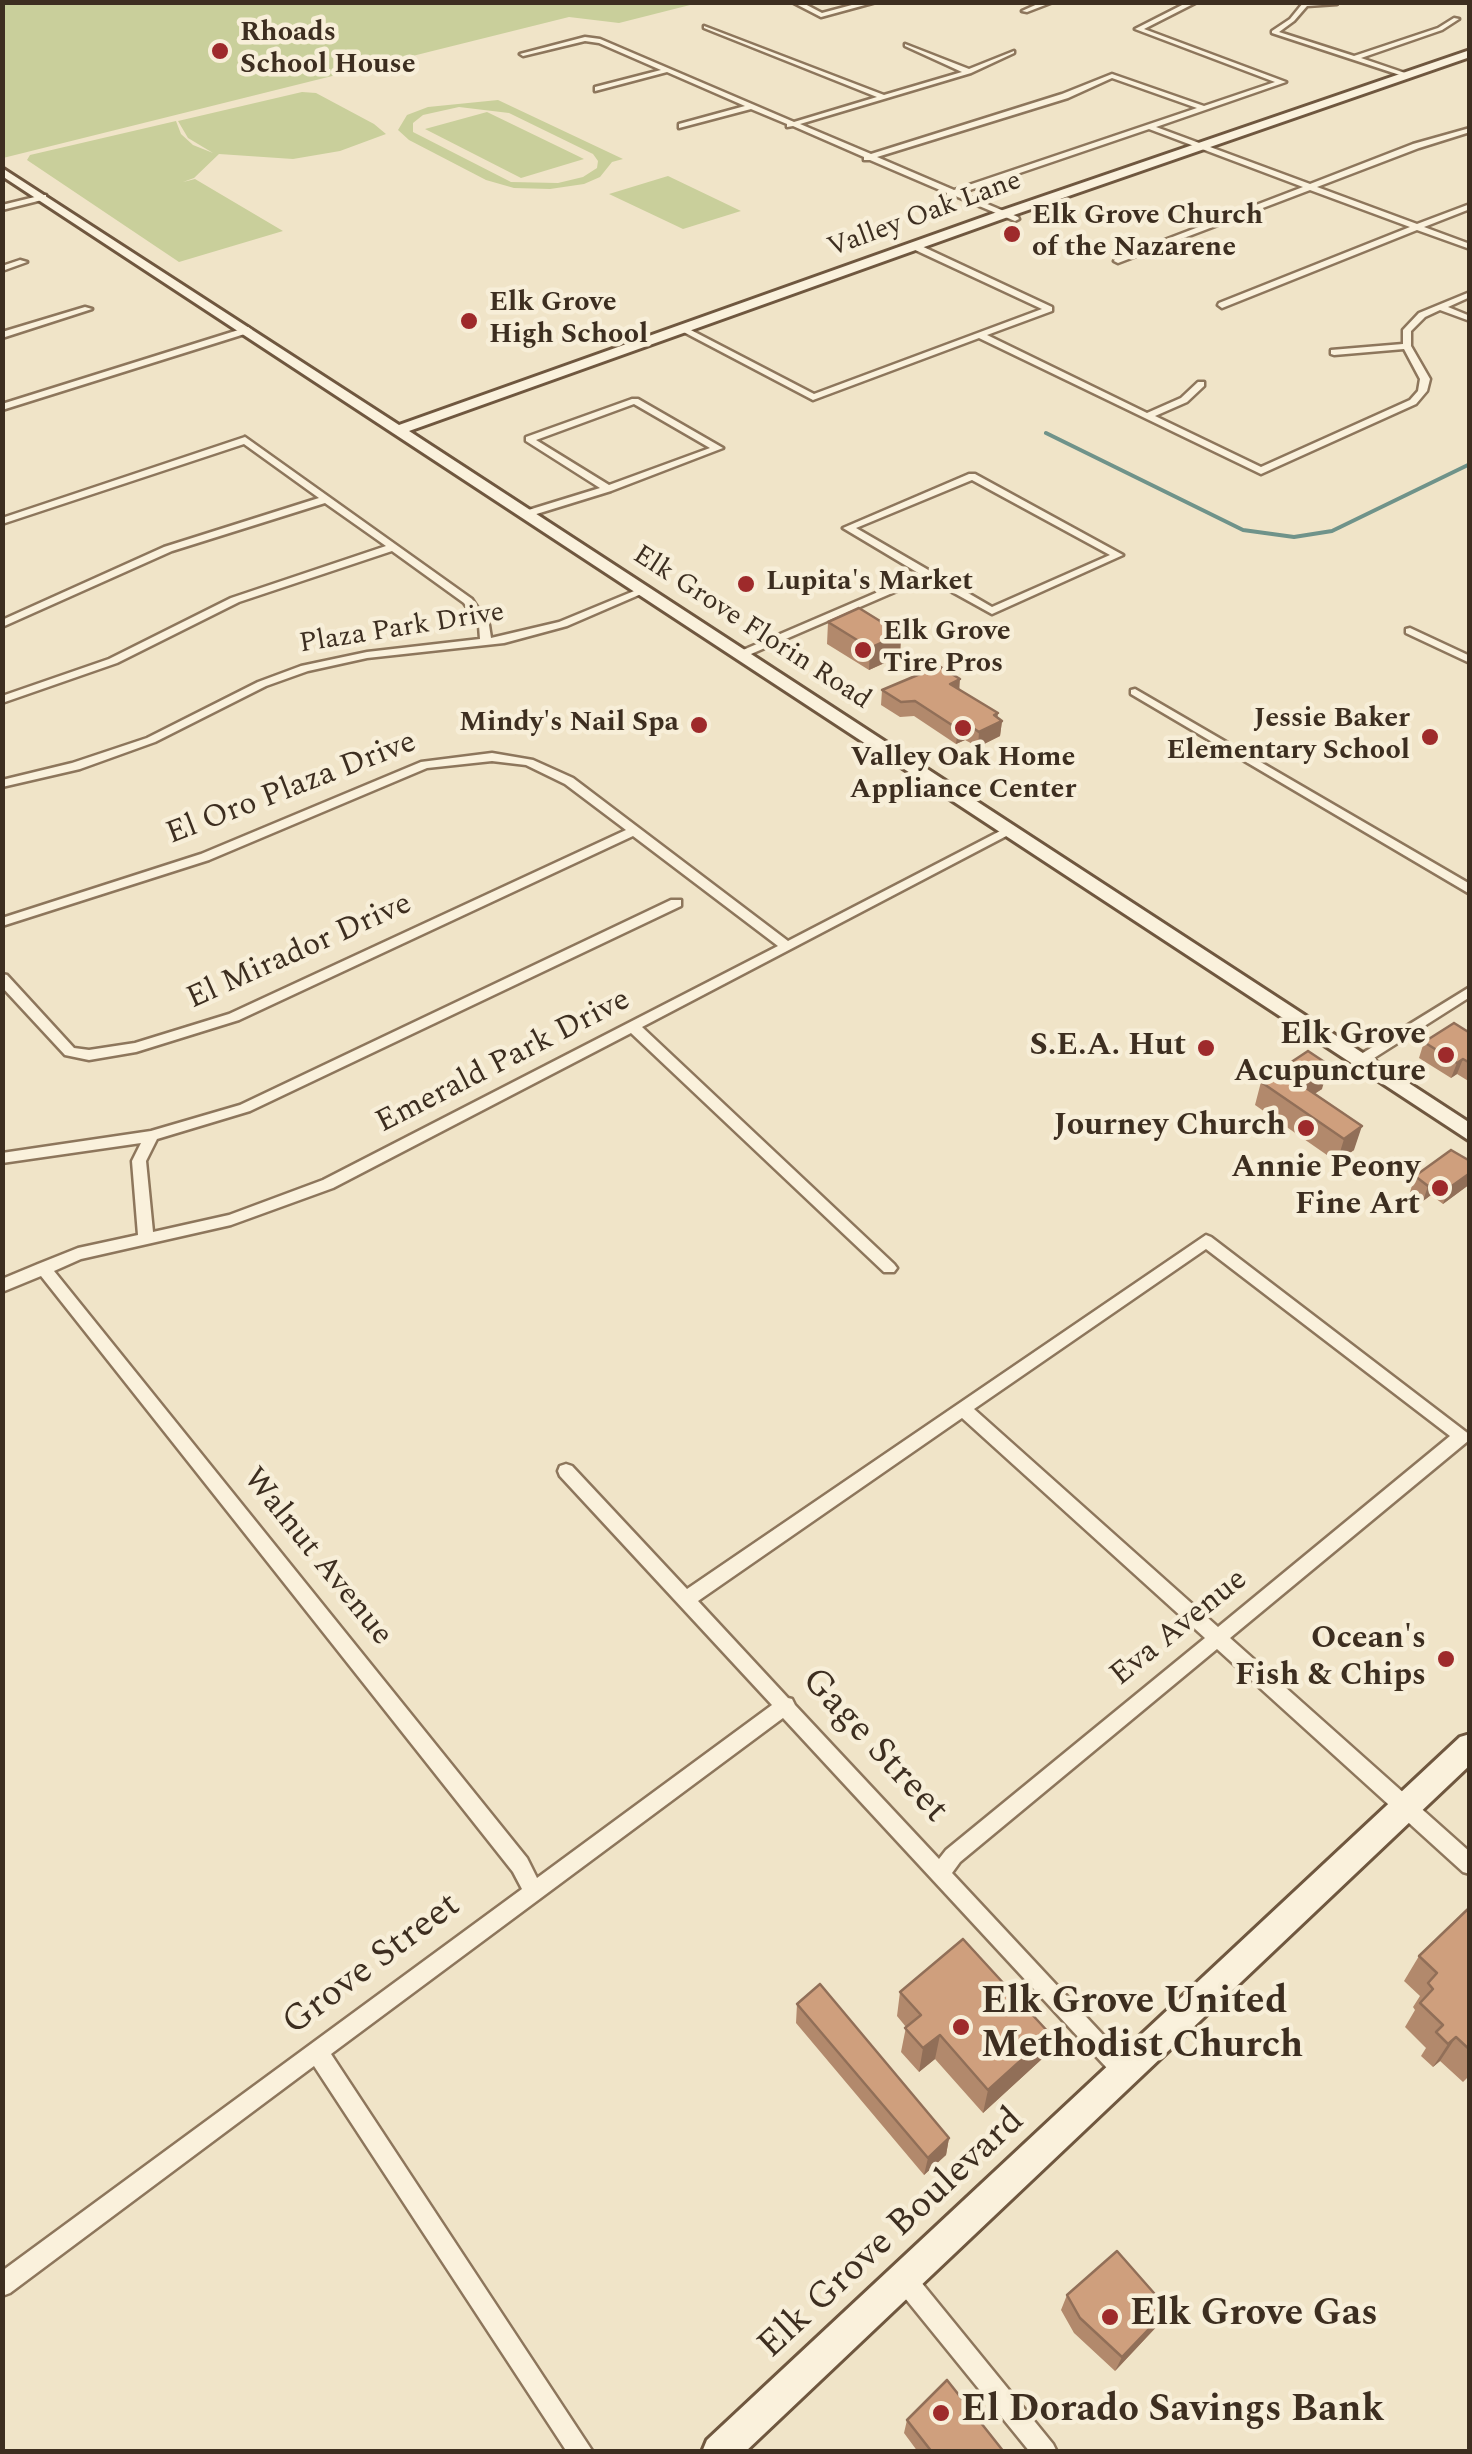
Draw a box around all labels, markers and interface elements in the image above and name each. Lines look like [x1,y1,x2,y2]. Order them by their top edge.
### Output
place label: Rhoads School House [240,18,416,84]
marker: Rhoads School House [209,40,231,62]
street label: Valley Oak Lane [824,165,1026,267]
place label: Elk Grove Church of the Nazarene [1032,201,1263,267]
marker: Elk Grove Church of the Nazarene [1001,223,1023,245]
place label: Elk Grove High School [489,288,648,354]
marker: Elk Grove High School [458,310,480,332]
street label: Elk Grove Florin Road [626,539,876,719]
place label: Lupita's Market [766,567,973,601]
marker: Lupita's Market [735,573,757,595]
street label: Plaza Park Drive [297,597,507,663]
place label: Elk Grove Tire Pros [883,617,1011,683]
marker: Elk Grove Tire Pros [852,639,874,661]
place label: Jessie Baker Elementary School [1166,704,1410,770]
place label: Mindy's Nail Spa [459,708,679,742]
marker: Mindy's Nail Spa [688,714,710,736]
marker: Valley Oak Home Appliance Center [952,717,974,739]
street label: El Oro Plaza Drive [162,725,422,855]
marker: Jessie Baker Elementary School [1419,726,1441,748]
place label: Valley Oak Home Appliance Center [850,743,1076,809]
street label: El Mirador Drive [182,886,418,1020]
street label: Emerald Park Drive [371,982,637,1144]
place label: Elk Grove Acupuncture [1234,1018,1426,1093]
place label: S.E.A. Hut [1030,1029,1186,1067]
marker: S.E.A. Hut [1195,1037,1217,1059]
marker: Elk Grove Acupuncture [1435,1044,1457,1066]
place label: Journey Church [1053,1109,1286,1147]
marker: Journey Church [1295,1117,1317,1139]
place label: Annie Peony Fine Art [1231,1151,1420,1226]
marker: Annie Peony Fine Art [1429,1177,1451,1199]
street label: Walnut Avenue [233,1462,399,1654]
street label: Eva Avenue [1104,1562,1256,1696]
place label: Ocean's Fish & Chips [1235,1622,1426,1697]
marker: Ocean's Fish & Chips [1435,1648,1457,1670]
street label: Gage Street [790,1660,956,1834]
street label: Grove Street [275,1884,471,2048]
place label: Elk Grove United Methodist Church [981,1982,1303,2072]
marker: Elk Grove United Methodist Church [950,2016,972,2038]
street label: Elk Grove Boulevard [750,2100,1036,2370]
place label: Elk Grove Gas [1130,2294,1378,2340]
marker: Elk Grove Gas [1099,2306,1121,2328]
place label: El Dorado Savings Bank [961,2390,1384,2436]
marker: El Dorado Savings Bank [930,2402,952,2424]

